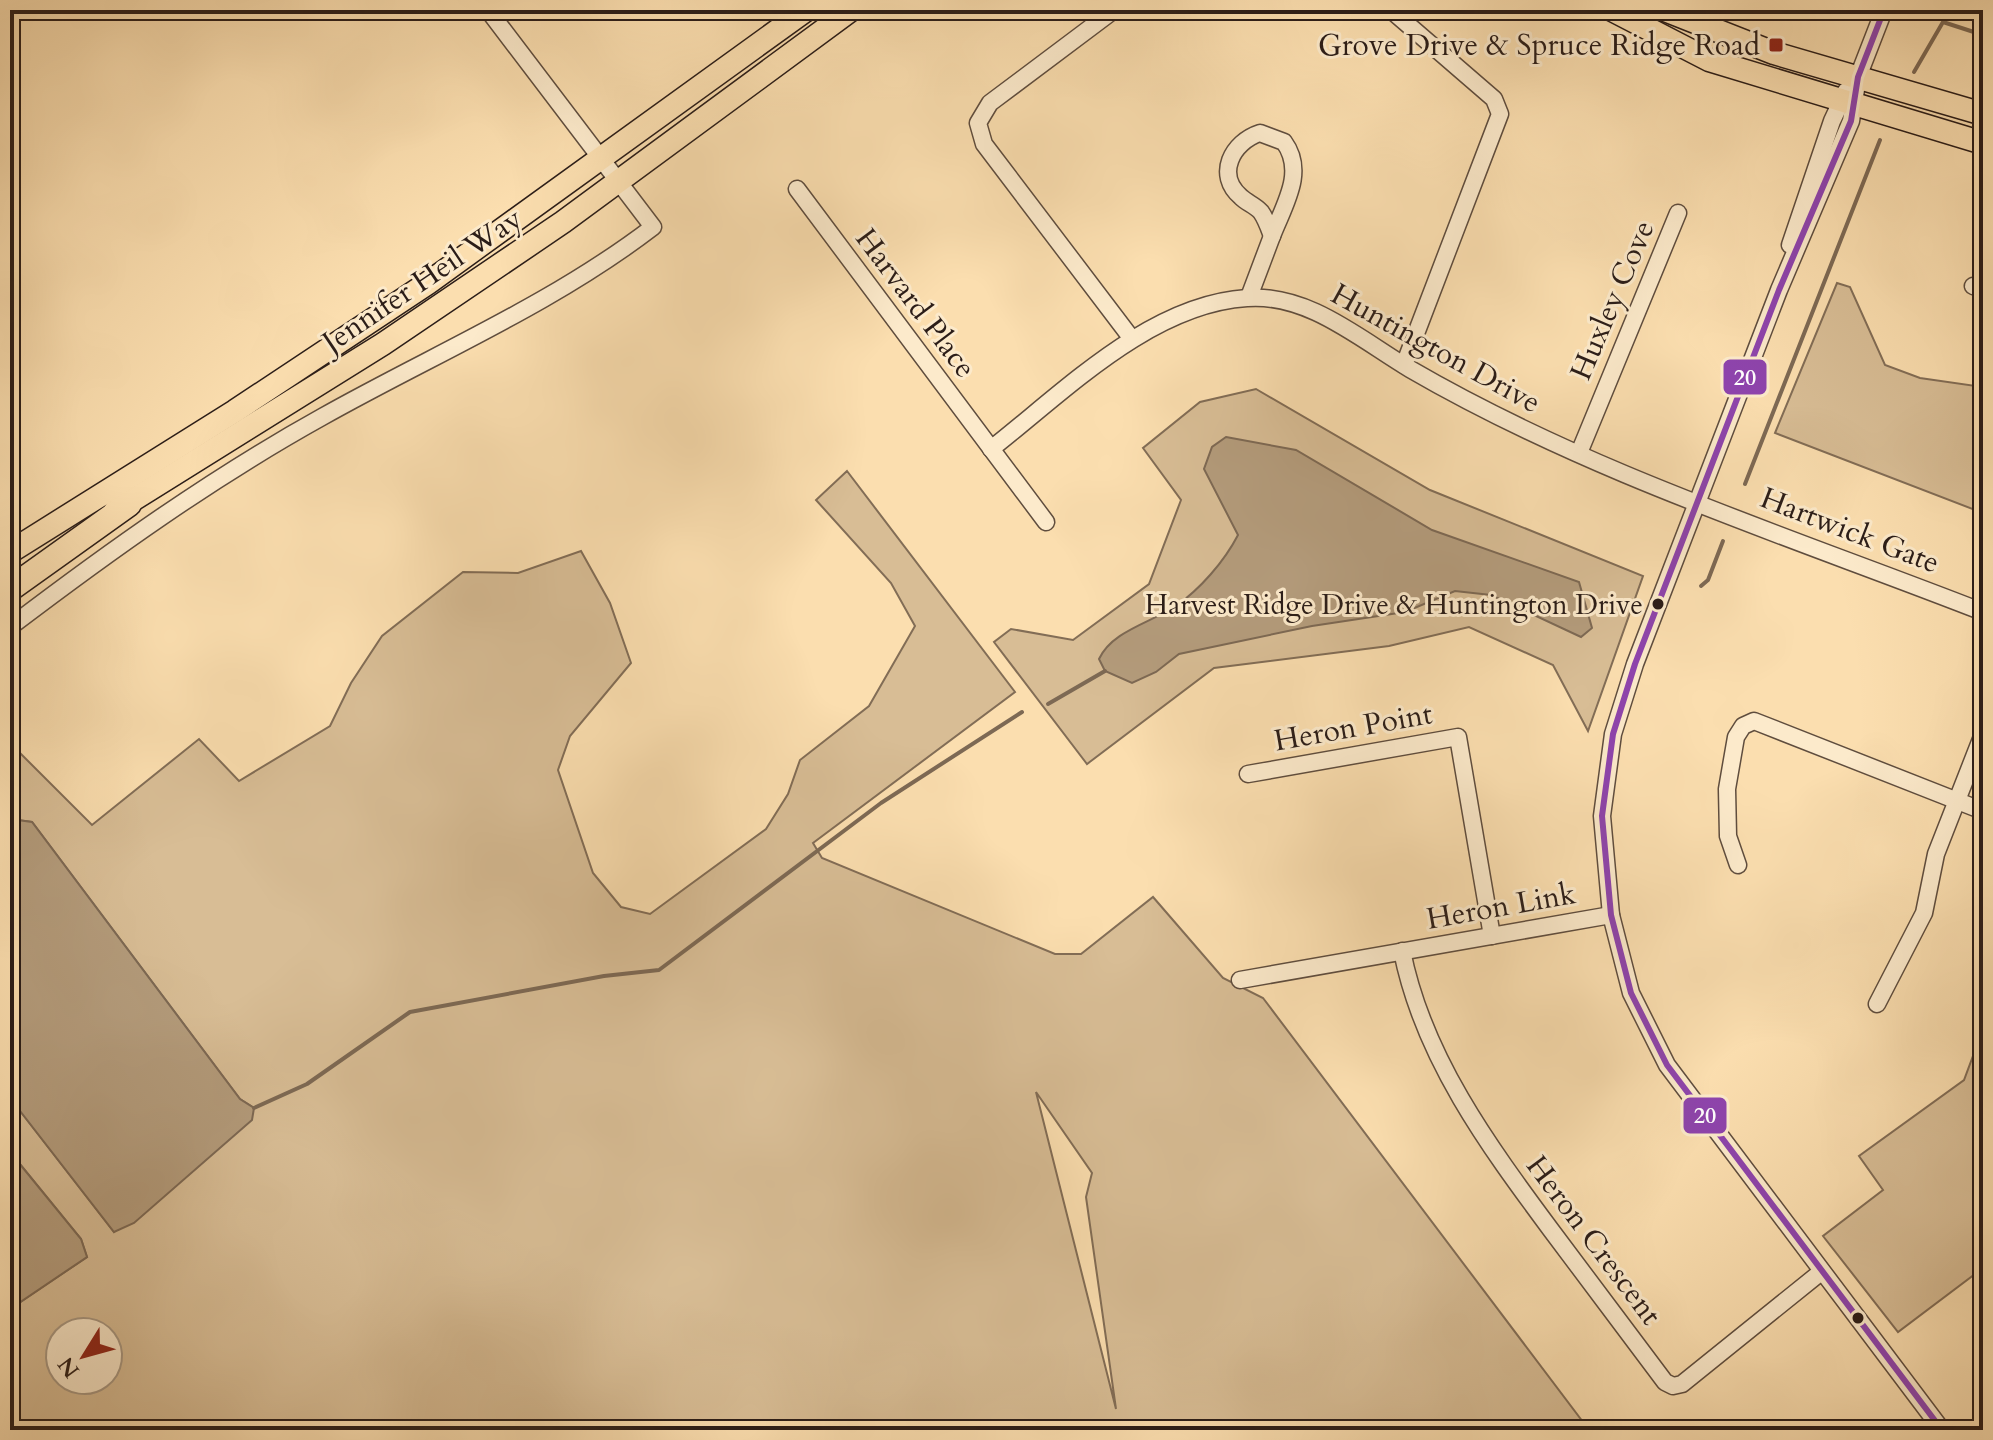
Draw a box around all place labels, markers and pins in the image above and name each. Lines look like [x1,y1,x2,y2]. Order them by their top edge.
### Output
place label: Grove Drive & Spruce Ridge Road [1318,25,1760,66]
marker: Grove Drive & Spruce Ridge Road [1767,36,1785,54]
place label: Harvest Ridge Drive & Huntington Drive [1145,586,1643,624]
marker: Harvest Ridge Drive & Huntington Drive [1650,596,1666,612]
unlabelled marker [1850,1310,1866,1326]

